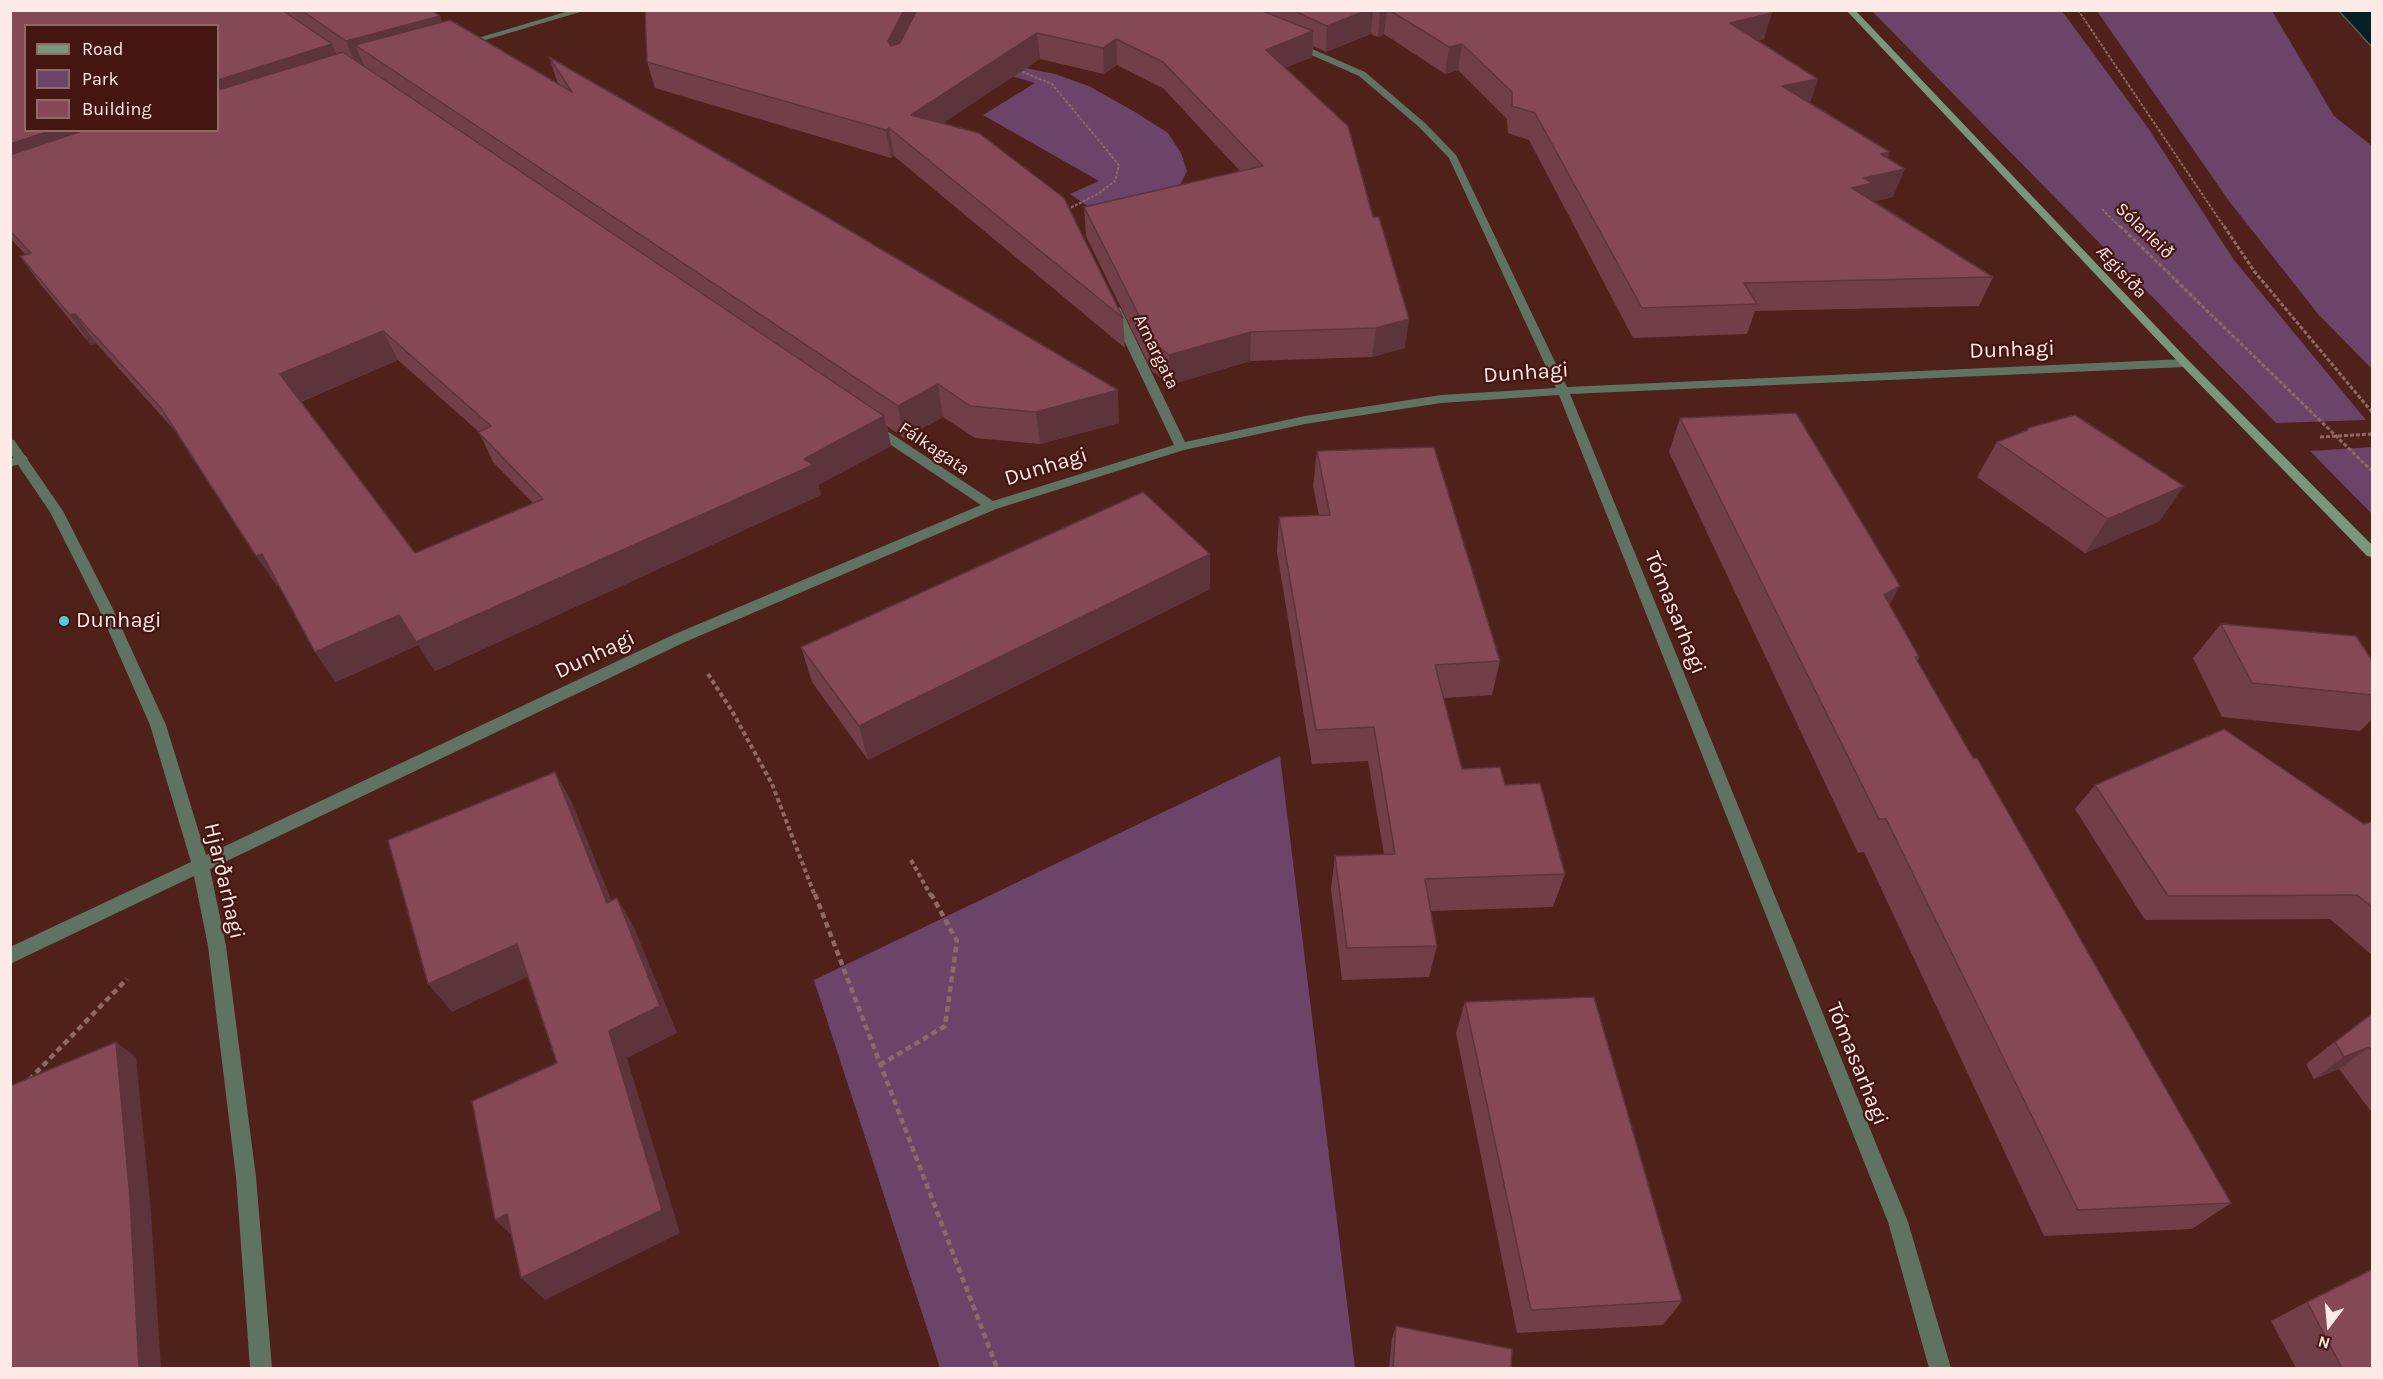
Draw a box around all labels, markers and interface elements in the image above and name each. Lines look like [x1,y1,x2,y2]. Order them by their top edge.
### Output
legend [24,24,219,132]
text: Road [82,38,123,60]
text: Park [82,68,119,90]
text: Building [82,98,152,120]
street label: Sólarleið [2111,198,2177,264]
street label: Ægisíða [2091,241,2151,303]
street label: Arnargata [1129,311,1183,393]
street label: Dunhagi [1969,335,2055,365]
street label: Dunhagi [1482,357,1570,389]
street label: Fálkagata [894,417,974,481]
street label: Dunhagi [1001,442,1091,492]
street label: Tómasarhagi [1638,548,1712,678]
place label: Dunhagi [76,608,161,634]
marker: Dunhagi [57,614,71,628]
street label: Dunhagi [551,625,639,685]
street label: Hjarðarhagi [198,820,250,942]
street label: Tómasarhagi [1820,999,1894,1129]
north arrow [2299,1295,2359,1355]
text: N [2316,1332,2332,1354]

